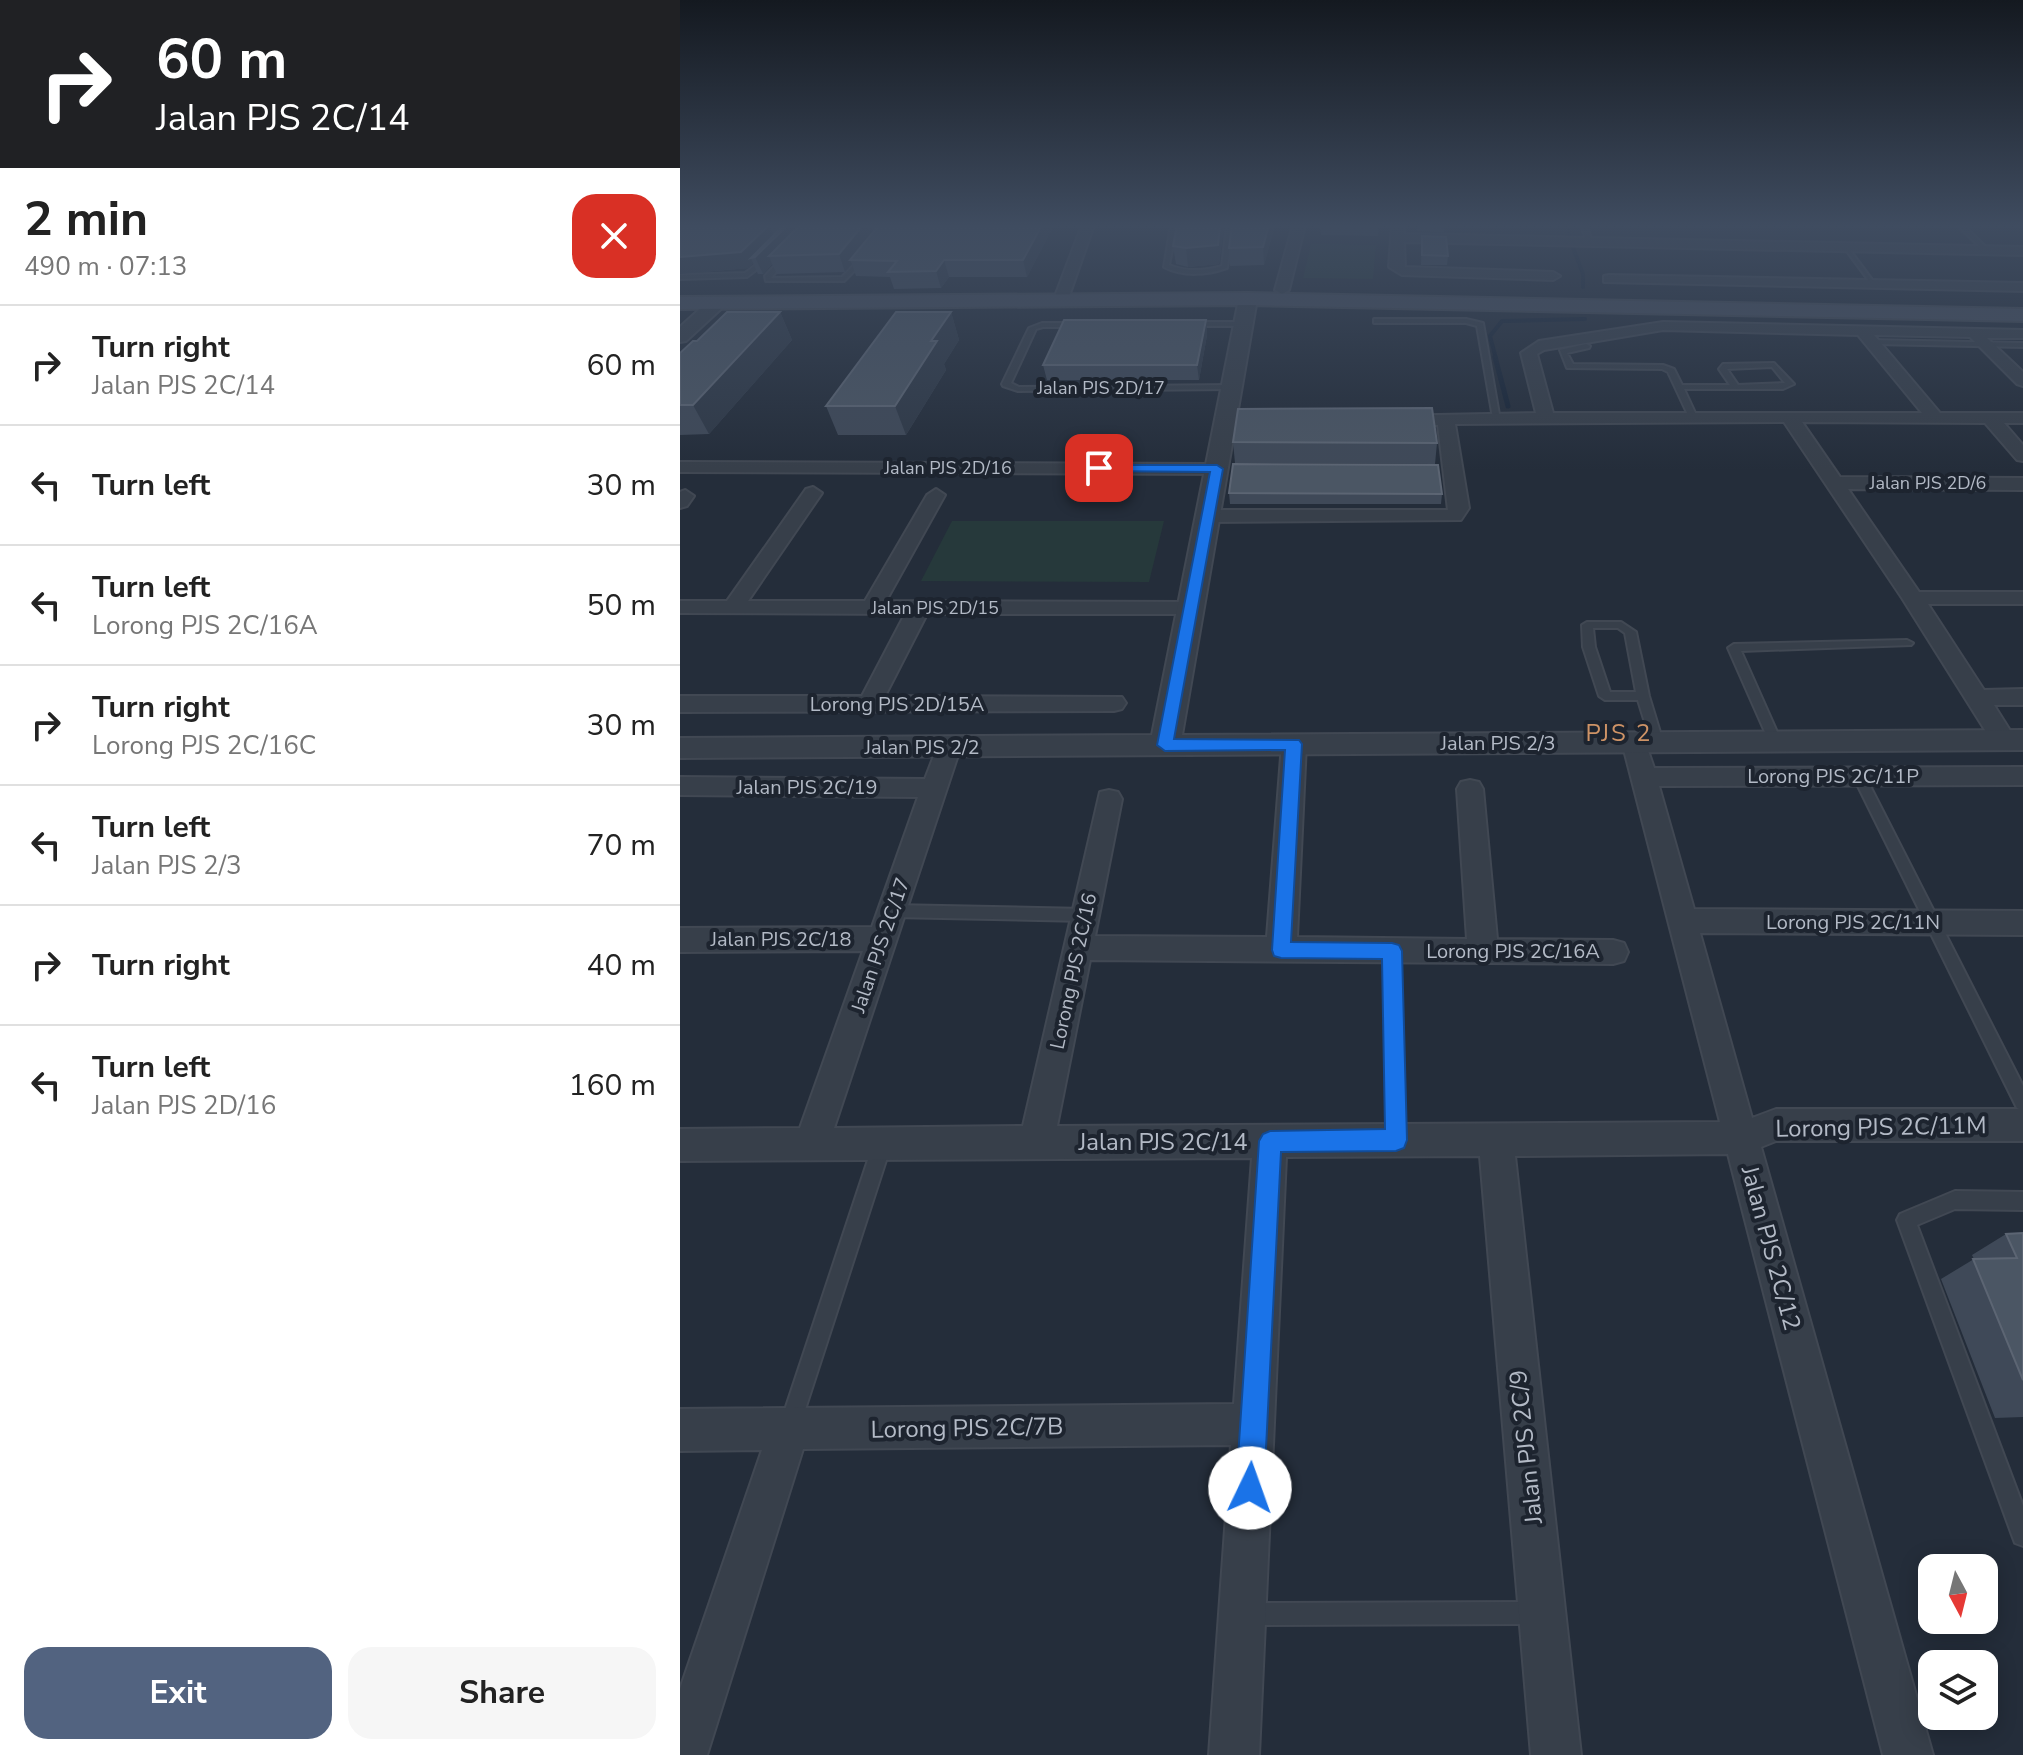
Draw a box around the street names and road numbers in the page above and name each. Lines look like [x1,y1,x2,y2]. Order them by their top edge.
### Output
street label: Jalan PJS 2D/17 [1036,376,1165,400]
street label: Jalan PJS 2D/16 [883,456,1012,480]
street label: Jalan PJS 2D/6 [1869,471,1986,495]
street label: Jalan PJS 2D/15 [870,596,999,620]
street label: Lorong PJS 2D/15A [810,691,985,718]
street label: Jalan PJS 2/3 [1439,730,1556,757]
street label: Jalan PJS 2/2 [863,734,980,761]
street label: Lorong PJS 2C/11P [1747,763,1919,790]
street label: Jalan PJS 2C/19 [736,774,877,801]
street label: Jalan PJS 2C/17 [844,874,916,1017]
street label: Lorong PJS 2C/16 [1044,890,1103,1052]
street label: Lorong PJS 2C/11N [1766,909,1940,936]
street label: Jalan PJS 2C/18 [710,926,851,953]
street label: Lorong PJS 2C/16A [1426,938,1600,965]
street label: Lorong PJS 2C/11M [1775,1109,1987,1145]
street label: Jalan PJS 2C/14 [1077,1126,1248,1158]
street label: Jalan PJS 2C/12 [1733,1161,1808,1334]
street label: Jalan PJS 2C/9 [1502,1368,1550,1527]
street label: Lorong PJS 2C/7B [870,1410,1064,1446]

